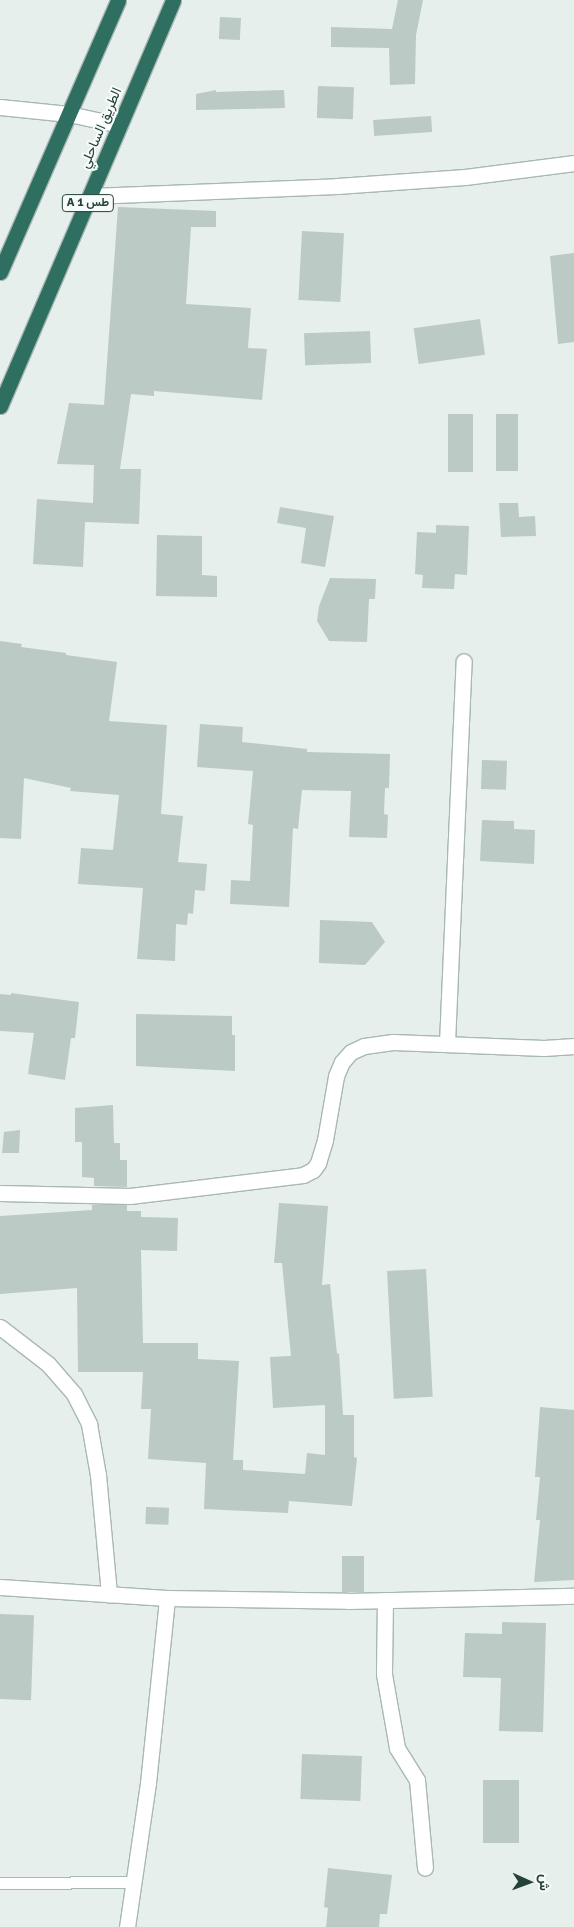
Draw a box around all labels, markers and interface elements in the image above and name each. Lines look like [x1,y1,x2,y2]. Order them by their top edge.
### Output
street label: الطريق الساحلي [76,85,126,171]
road number: A 1 طس [62,194,114,212]
north arrow [504,1857,554,1907]
text: ش [536,1874,553,1891]

